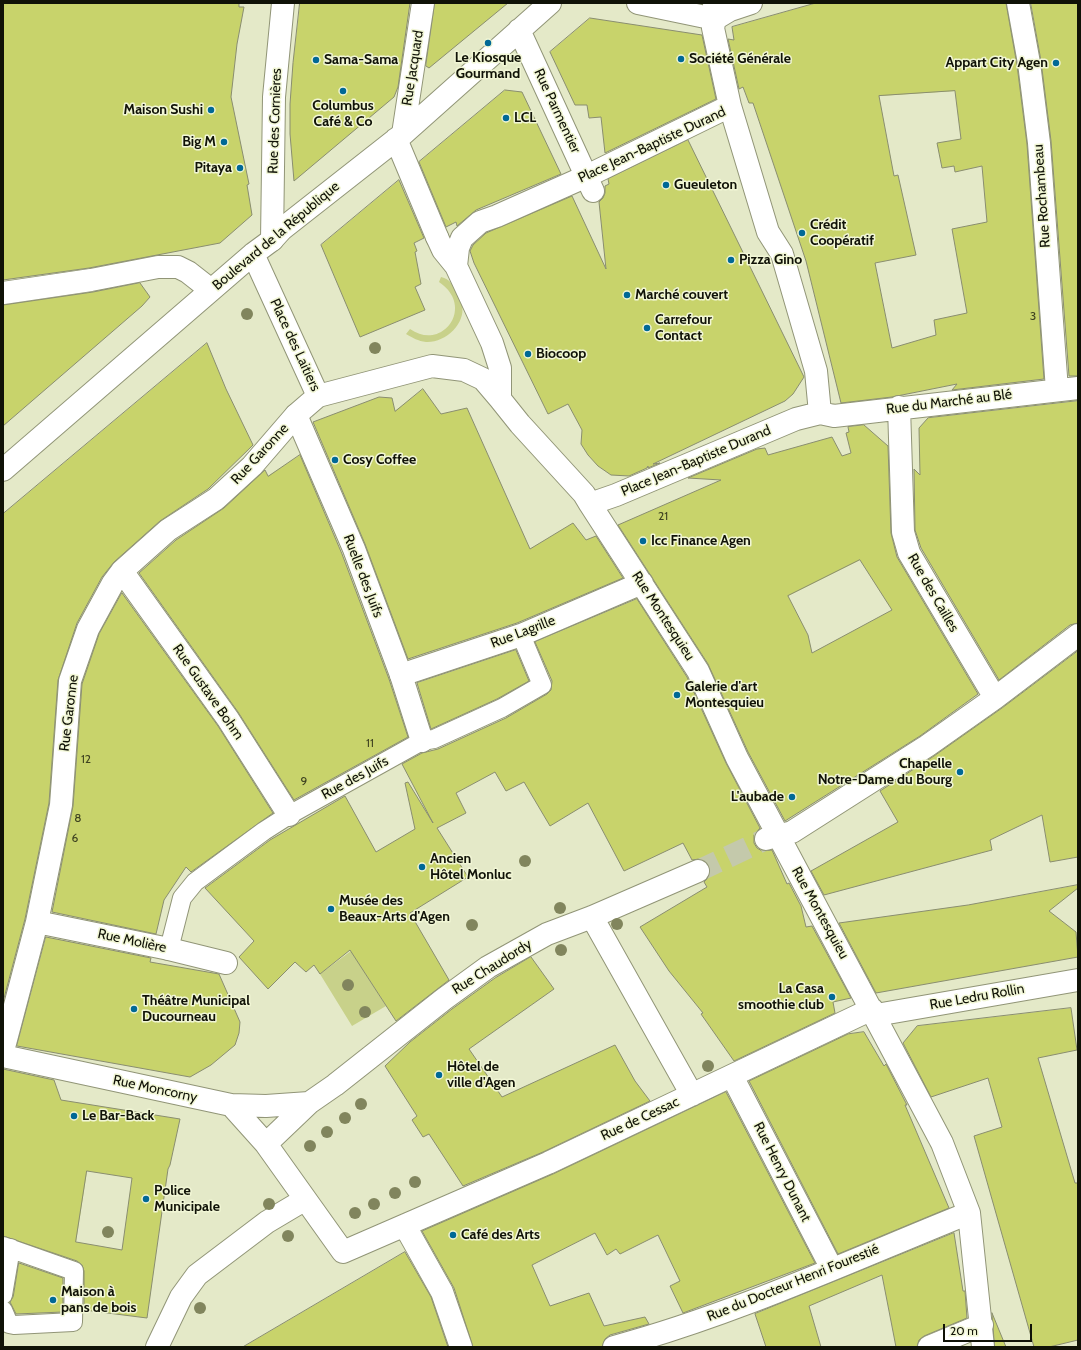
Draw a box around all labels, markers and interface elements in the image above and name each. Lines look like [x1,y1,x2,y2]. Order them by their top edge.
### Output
street label: Rue Jacquard [399,29,427,107]
marker: Le Kiosque Gourmand [483,38,493,48]
place label: Le Kiosque Gourmand [455,50,521,82]
place label: Société Générale [689,51,791,67]
place label: Sama-Sama [324,52,398,68]
marker: Société Générale [676,54,686,64]
marker: Sama-Sama [311,55,321,65]
place label: Appart City Agen [945,55,1048,71]
marker: Appart City Agen [1051,58,1061,68]
street label: Rue Parmentier [530,66,584,156]
street label: Rue des Cornières [265,68,285,174]
marker: Columbus Café & Co [338,86,348,96]
place label: Columbus Café & Co [312,98,374,130]
place label: Maison Sushi [124,102,203,118]
street label: Place Jean-Baptiste Durand [576,103,728,187]
marker: Maison Sushi [206,105,216,115]
place label: LCL [514,110,536,126]
marker: LCL [501,113,511,123]
place label: Big M [182,134,216,150]
marker: Big M [219,137,229,147]
street label: Rue Rochambeau [1030,144,1054,248]
place label: Pitaya [194,160,232,176]
marker: Pitaya [235,163,245,173]
place label: Gueuleton [674,177,737,193]
street label: Boulevard de la République [209,178,343,294]
marker: Gueuleton [661,180,671,190]
place label: Crédit Coopératif [810,217,874,250]
marker: Crédit Coopératif [797,228,807,238]
place label: Pizza Gino [739,252,802,268]
marker: Pizza Gino [726,255,736,265]
place label: Marché couvert [635,287,728,303]
marker: Marché couvert [622,290,632,300]
street label: Place des Laitiers [266,296,324,394]
house number: 3 [1030,309,1036,323]
place label: Carrefour Contact [655,312,712,344]
marker: Carrefour Contact [642,323,652,333]
place label: Biocoop [536,346,586,362]
marker: Biocoop [523,349,533,359]
street label: Rue du Marché au Blé [885,386,1013,418]
street label: Rue Garonne [228,420,292,488]
street label: Place Jean-Baptiste Durand [619,422,773,500]
place label: Cosy Coffee [343,452,416,468]
marker: Cosy Coffee [330,455,340,465]
house number: 21 [658,509,668,523]
street label: Ruelle des Juifs [339,532,387,620]
place label: Icc Finance Agen [651,533,751,549]
marker: Icc Finance Agen [638,536,648,546]
street label: Rue des Cailles [904,551,962,635]
street label: Rue Montesquieu [628,568,698,664]
street label: Rue Lagrille [488,612,558,652]
street label: Rue Gustave Bohm [169,641,247,743]
street label: Rue Garonne [56,674,82,752]
place label: Galerie d'art Montesquieu [685,679,764,712]
marker: Galerie d'art Montesquieu [672,690,682,700]
house number: 11 [366,736,374,750]
house number: 12 [81,752,91,766]
street label: Rue des Juifs [319,753,391,803]
place label: Chapelle Notre-Dame du Bourg [818,756,952,788]
marker: Chapelle Notre-Dame du Bourg [955,767,965,777]
house number: 9 [301,774,307,788]
place label: L'aubade [731,789,784,805]
marker: L'aubade [787,792,797,802]
house number: 8 [74,811,82,825]
house number: 6 [72,831,78,845]
place label: Ancien Hôtel Monluc [430,851,512,884]
marker: Ancien Hôtel Monluc [417,862,427,872]
street label: Rue Montesquieu [788,864,852,962]
place label: Musée des Beaux-Arts d'Agen [339,893,450,926]
marker: Musée des Beaux-Arts d'Agen [326,904,336,914]
street label: Rue Molière [96,926,168,956]
street label: Rue Chaudordy [449,936,535,998]
street label: Rue Ledru Rollin [928,980,1026,1014]
place label: La Casa smoothie club [738,981,824,1014]
marker: La Casa smoothie club [827,992,837,1002]
place label: Théâtre Municipal Ducourneau [142,993,250,1026]
marker: Théâtre Municipal Ducourneau [129,1004,139,1014]
place label: Hôtel de ville d'Agen [447,1059,515,1092]
marker: Hôtel de ville d'Agen [434,1070,444,1080]
street label: Rue Moncorny [111,1072,199,1106]
street label: Rue de Cessac [598,1094,682,1144]
place label: Le Bar-Back [82,1108,154,1124]
marker: Le Bar-Back [69,1111,79,1121]
street label: Rue Henry Dunant [750,1119,814,1225]
place label: Police Municipale [154,1183,220,1216]
marker: Police Municipale [141,1194,151,1204]
place label: Café des Arts [461,1227,540,1243]
marker: Café des Arts [448,1230,458,1240]
street label: Rue du Docteur Henri Fourestié [705,1241,881,1325]
place label: Maison à pans de bois [61,1284,136,1316]
marker: Maison à pans de bois [48,1295,58,1305]
scale bar [945,1316,1034,1342]
text: 20 m [950,1323,978,1338]

